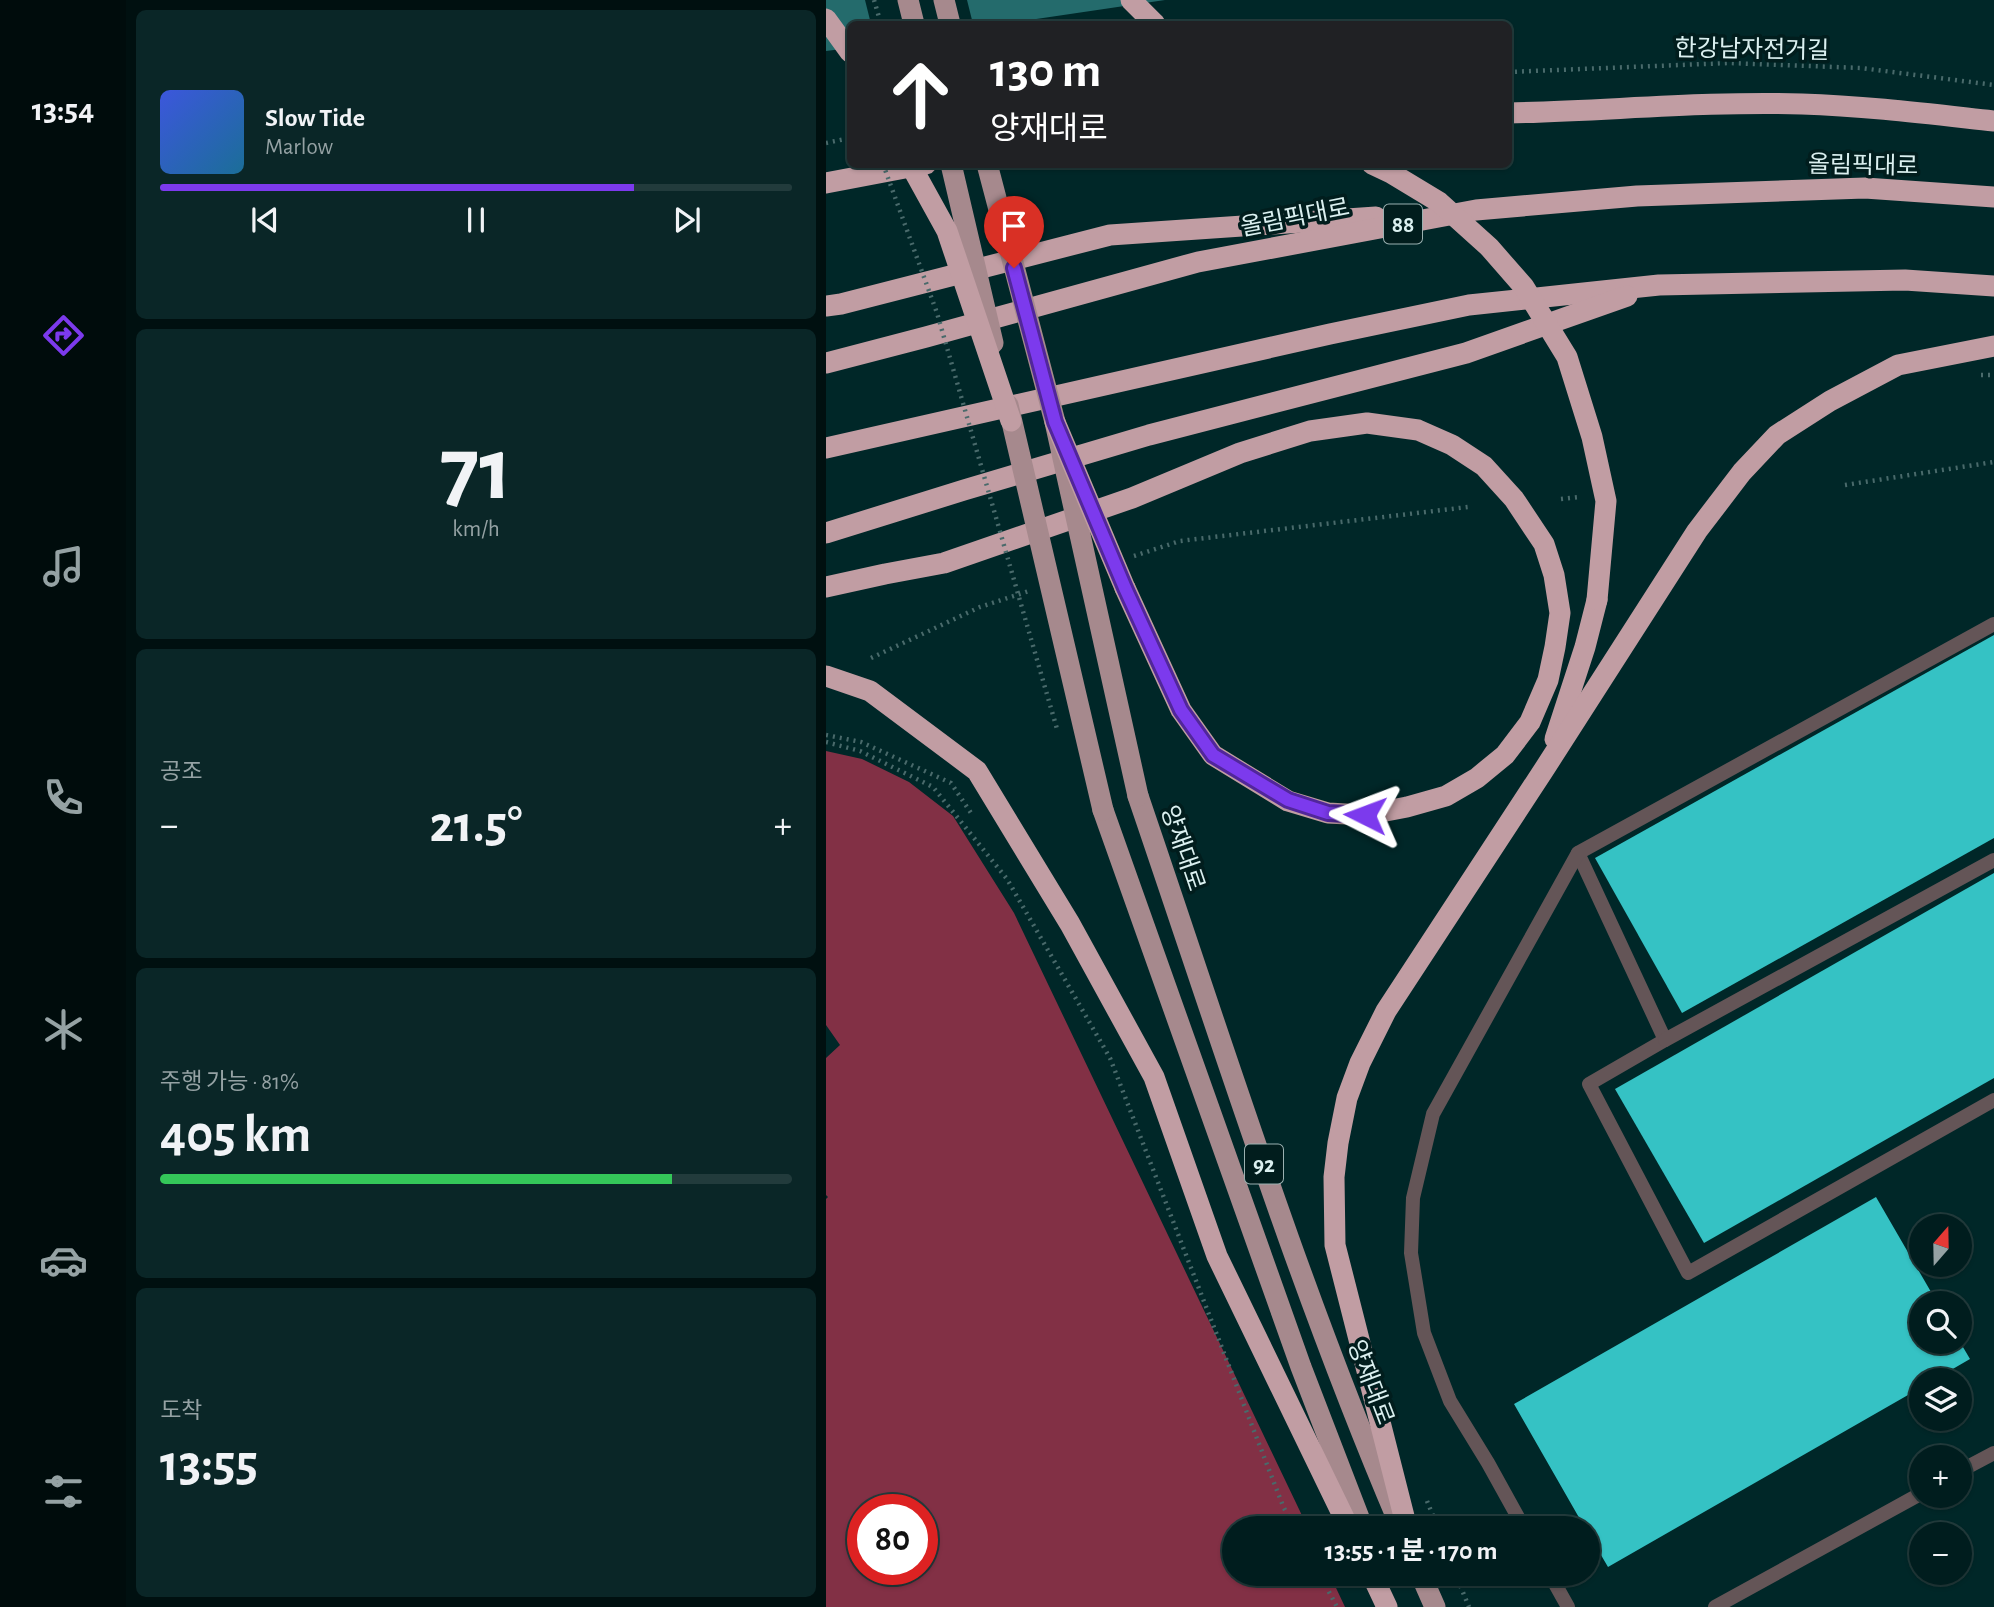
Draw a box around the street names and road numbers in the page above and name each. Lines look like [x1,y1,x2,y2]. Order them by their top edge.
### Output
street label: 한강남자전거길 [1675,36,1829,63]
street label: 올림픽대로 [1808,152,1918,179]
street label: 올림픽대로 [1239,195,1352,240]
road number: 88 [1384,204,1422,244]
street label: 양재대로 [1156,802,1209,894]
road number: 92 [1245,1144,1283,1184]
street label: 양재대로 [1343,1336,1398,1428]

